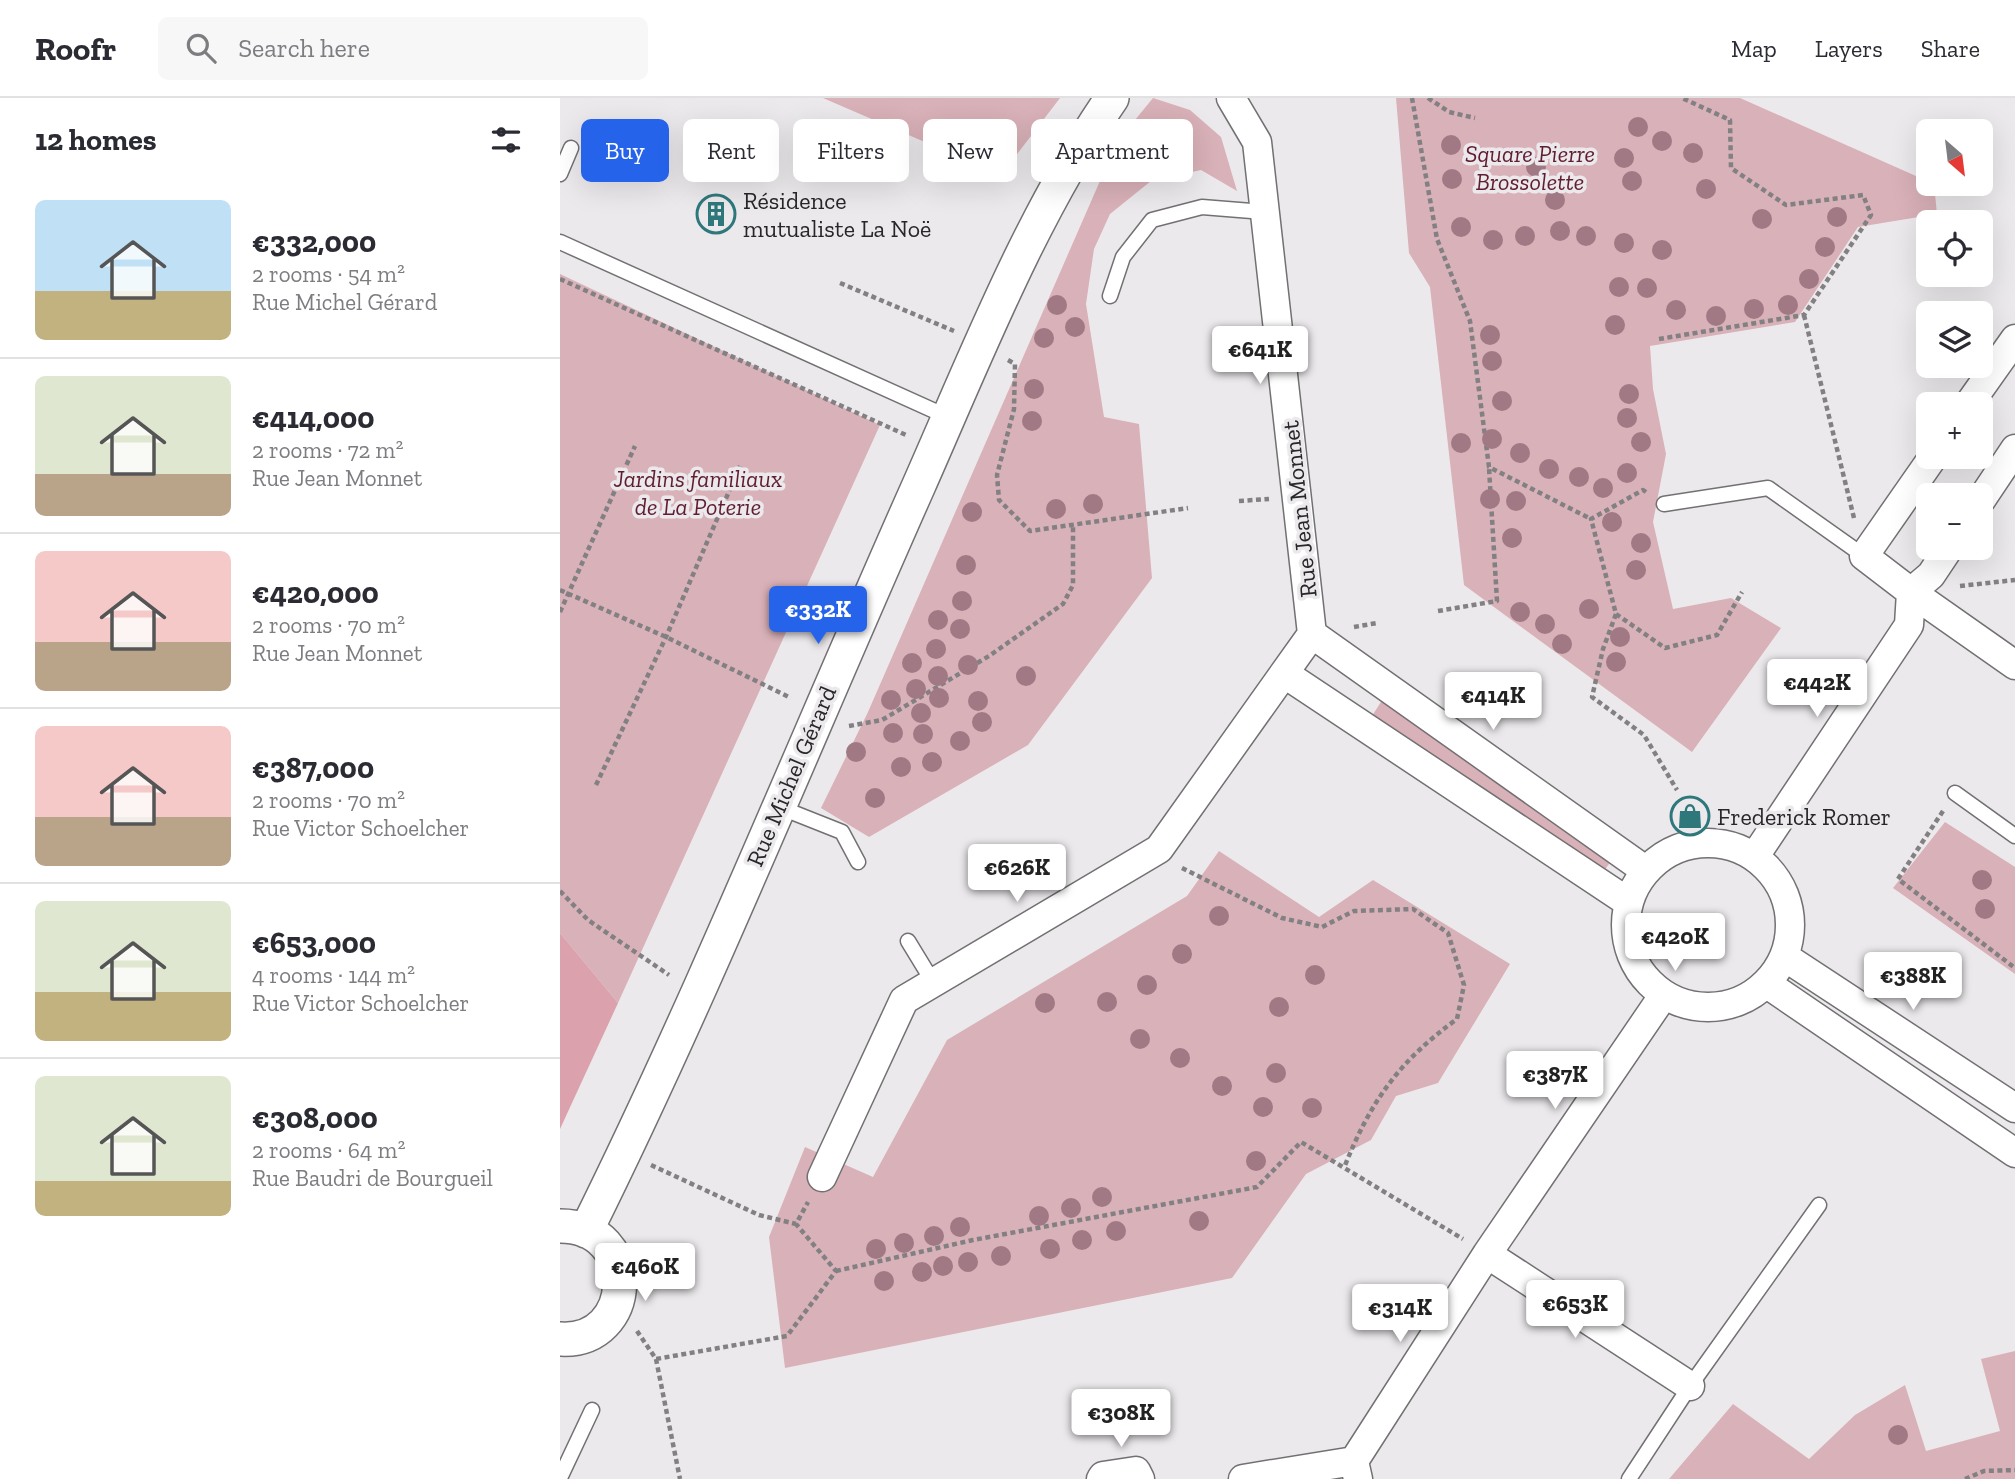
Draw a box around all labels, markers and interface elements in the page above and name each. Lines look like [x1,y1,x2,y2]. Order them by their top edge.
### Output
search box [158,17,648,80]
text: Roofr [35,29,116,68]
icon: search [182,29,220,67]
text: Search here [238,32,370,64]
text: Map [1731,34,1777,63]
text: Layers [1815,34,1883,63]
text: Share [1921,34,1980,63]
chip: Buy [581,119,669,182]
chip: Rent [683,119,779,182]
chip: Filters [793,119,909,182]
chip: New [923,119,1017,182]
chip: Apartment [1031,119,1193,182]
north arrow [1916,119,1993,196]
map controls [1916,119,1993,560]
icon: filters [487,121,525,159]
text: 12 homes [35,122,157,158]
park label: Square Pierre Brossolette [1465,139,1595,196]
place label: Résidence mutualiste La Noë [743,186,931,243]
building icon: Résidence mutualiste La Noë [695,193,737,235]
button: locate [1916,210,1993,287]
text: €332,000 [252,224,376,260]
icon: home [91,228,175,312]
text: 2 rooms · 54 m² [252,260,405,288]
text: Rue Michel Gérard [252,288,437,316]
button: layers [1916,301,1993,378]
pin: €641K [1211,327,1309,386]
text: €641K [1228,335,1292,363]
button: + [1916,392,1993,469]
text: €414,000 [252,400,375,436]
icon: home [91,404,175,488]
street label: Rue Jean Monnet [1275,419,1323,599]
text: 2 rooms · 72 m² [252,436,403,464]
text: Rue Jean Monnet [252,464,422,492]
park label: Jardins familiaux de La Poterie [613,464,782,521]
button: − [1916,483,1993,560]
text: €420,000 [252,575,379,611]
icon: home [91,579,175,663]
pin: €332K [769,587,867,646]
text: €332K [785,595,851,623]
text: 2 rooms · 70 m² [252,611,405,639]
text: Rue Jean Monnet [252,639,422,667]
pin: €442K [1768,660,1866,719]
text: €442K [1783,668,1851,696]
pin: €414K [1444,672,1542,732]
street label: Rue Michel Gérard [740,681,842,871]
text: €414K [1461,681,1525,709]
text: €387,000 [252,750,374,786]
icon: home [91,754,175,838]
text: 2 rooms · 70 m² [252,786,405,814]
shop icon: Frederick Romer [1669,795,1711,837]
place label: Frederick Romer [1717,802,1891,831]
text: Rue Victor Schoelcher [252,814,469,842]
pin: €626K [968,844,1066,904]
text: €626K [984,853,1050,881]
pin: €420K [1626,914,1724,973]
text: €420K [1641,922,1709,950]
text: €653,000 [252,925,376,961]
icon: home [91,929,175,1013]
pin: €388K [1864,953,1962,1012]
text: 4 rooms · 144 m² [252,961,415,989]
text: €388K [1880,961,1946,989]
text: Rue Victor Schoelcher [252,989,469,1017]
pin: €387K [1506,1052,1604,1111]
text: €387K [1522,1060,1588,1088]
text: €308,000 [252,1100,378,1136]
icon: home [91,1104,175,1188]
text: 2 rooms · 64 m² [252,1136,405,1164]
text: Rue Baudri de Bourgueil [252,1164,493,1192]
pin: €460K [596,1244,694,1303]
text: €460K [611,1252,679,1280]
pin: €653K [1526,1280,1624,1340]
pin: €314K [1351,1284,1449,1344]
text: €653K [1542,1289,1608,1317]
text: €314K [1368,1293,1432,1321]
pin: €308K [1072,1390,1170,1449]
text: €308K [1087,1398,1155,1426]

